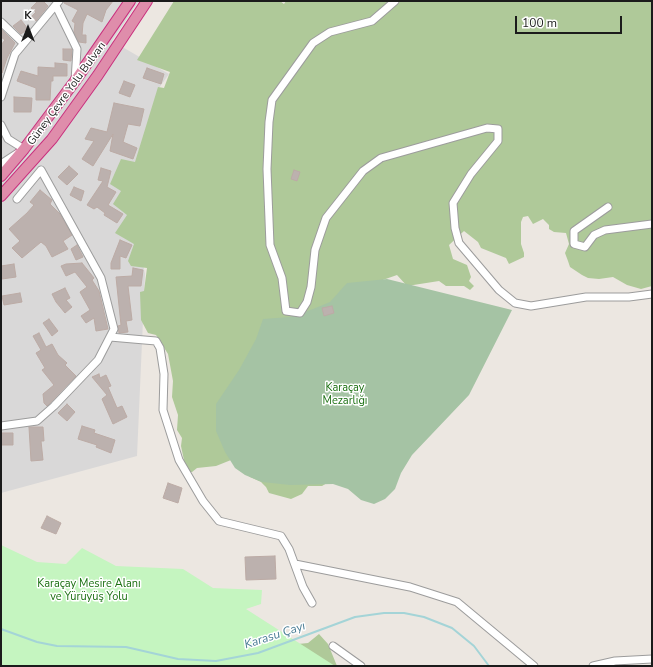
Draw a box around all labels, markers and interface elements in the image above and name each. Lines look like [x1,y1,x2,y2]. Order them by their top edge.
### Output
north arrow [8,8,48,48]
text: K [24,8,32,23]
scale bar [517,8,624,34]
text: 100 m [522,15,557,31]
street label: Güney Çevre Yolu Bulvarı [25,40,109,148]
park label: Karaçay Mezarlığı [323,381,367,407]
park label: Karaçay Mesire Alanı ve Yürüyüş Yolu [37,577,141,603]
water label: Karasu Çayı [243,619,307,653]

